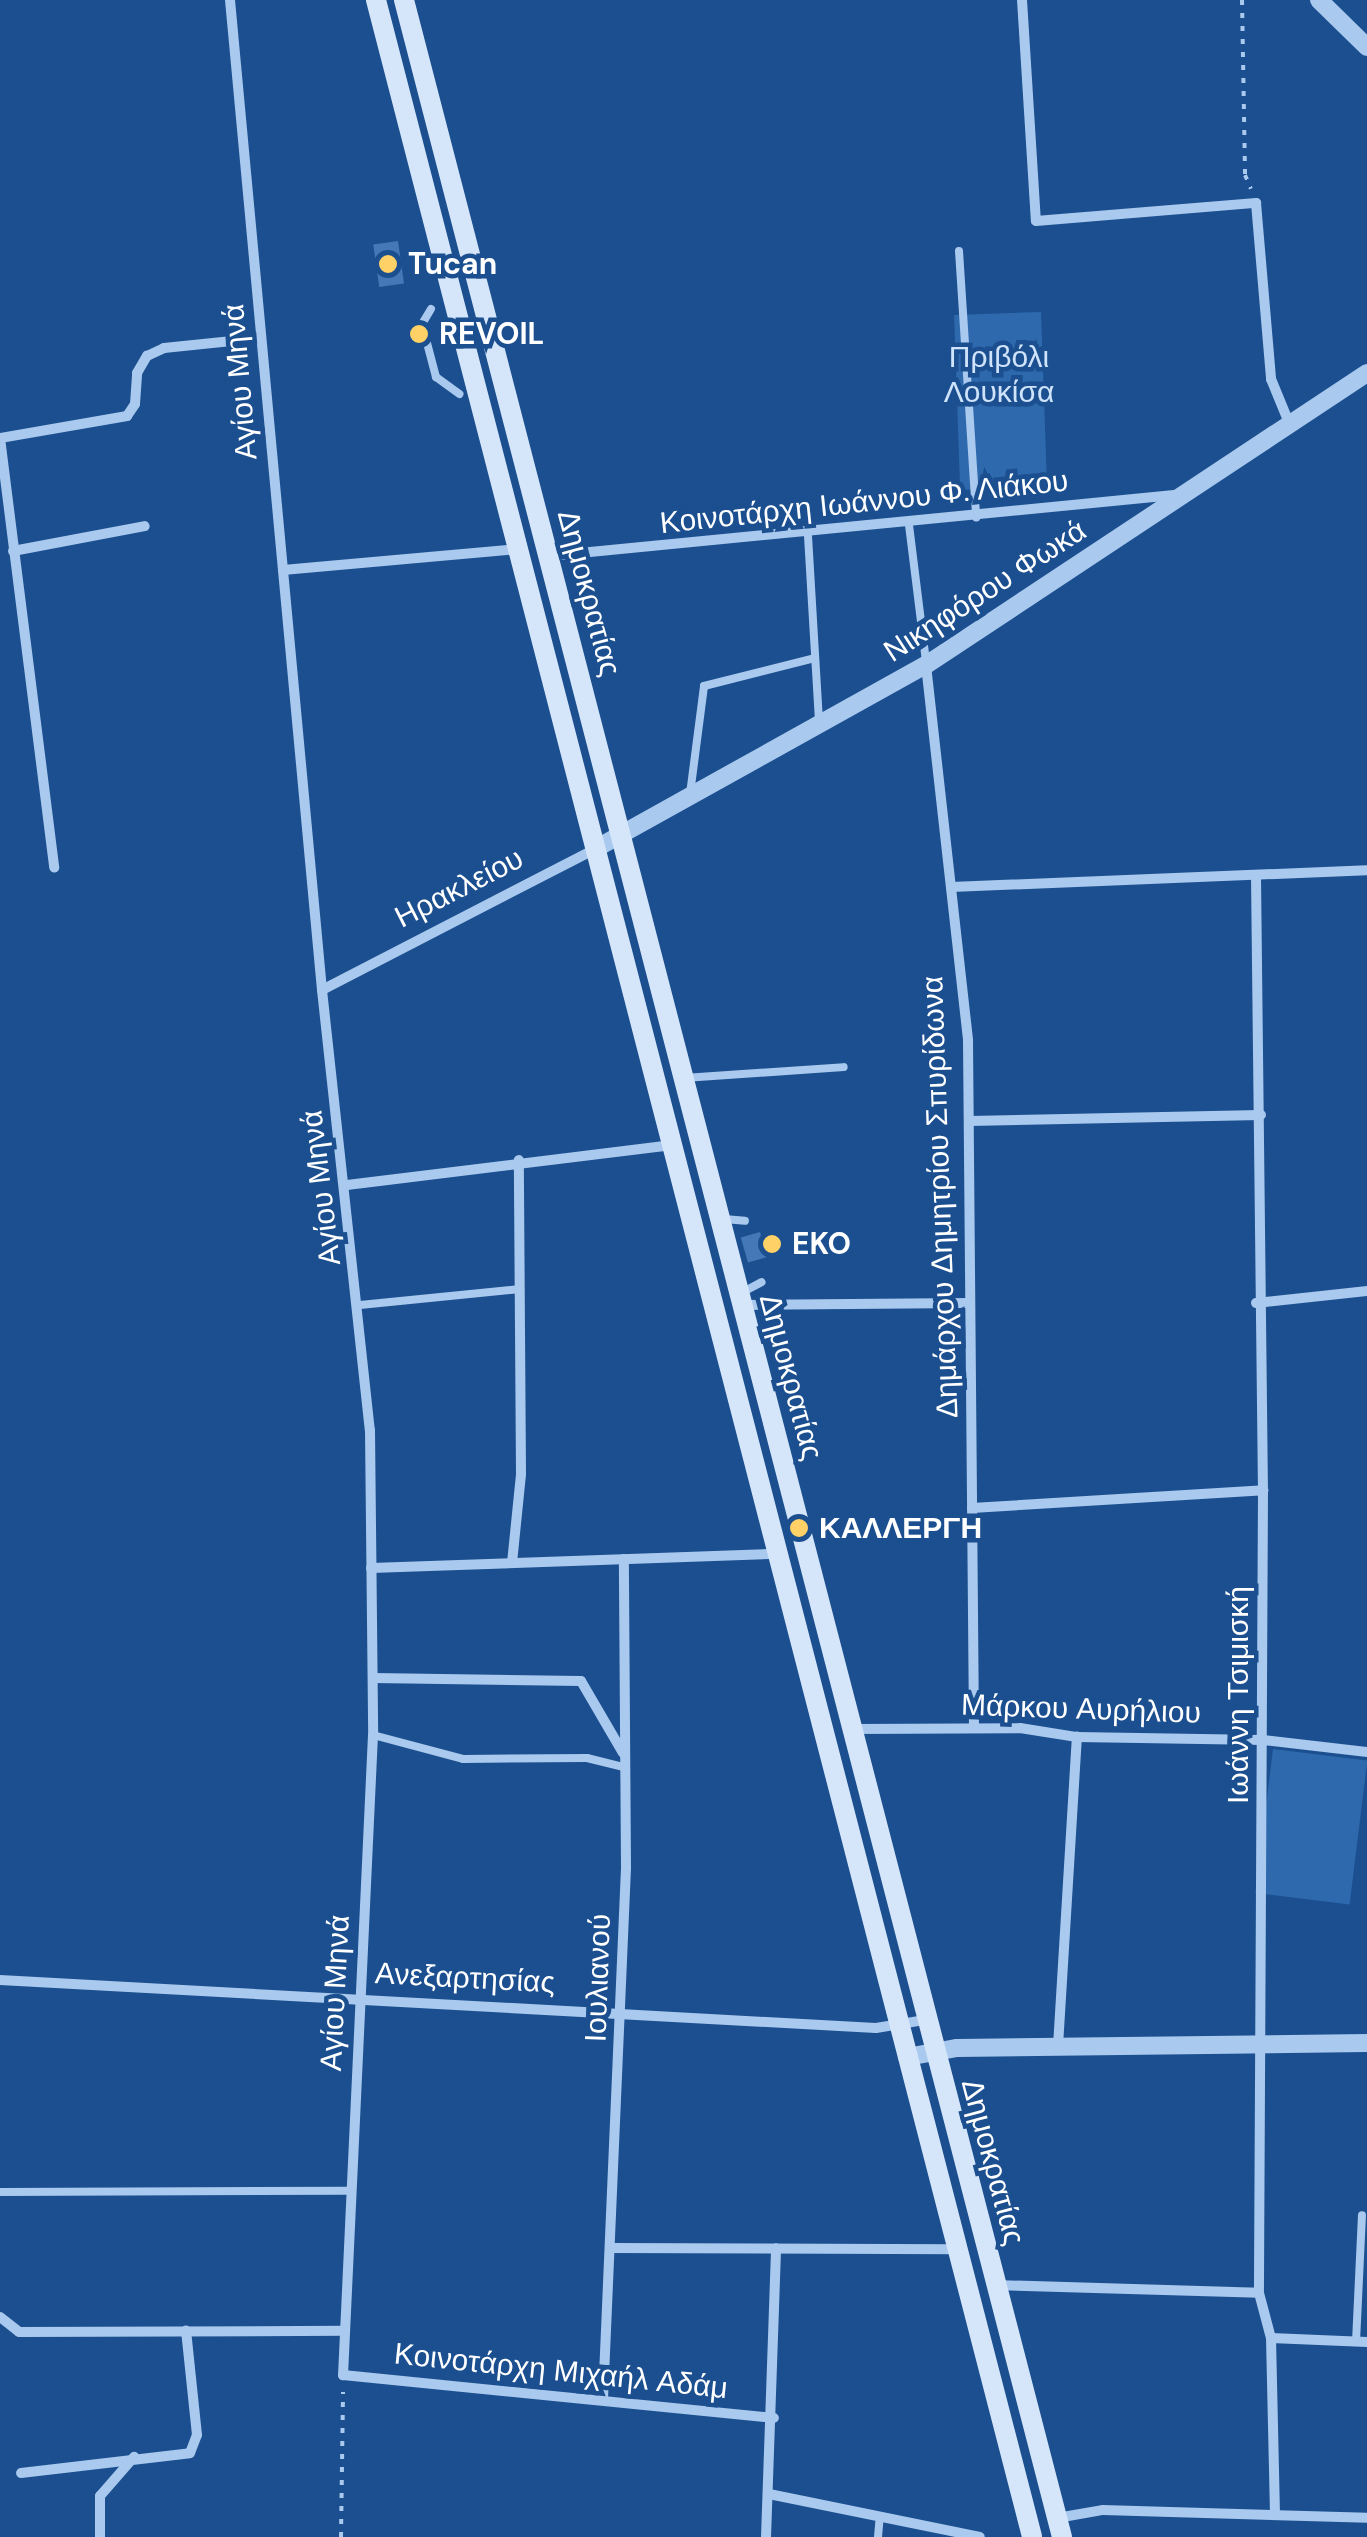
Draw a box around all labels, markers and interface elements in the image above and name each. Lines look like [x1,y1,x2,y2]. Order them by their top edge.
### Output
place label: Tucan [408,246,497,282]
marker: Tucan [377,253,399,275]
street label: Αγίου Μηνά [215,303,265,461]
place label: REVOIL [439,316,544,352]
marker: REVOIL [408,323,430,345]
park label: Πριβόλι Λουκίσα [944,339,1054,410]
street label: Κοινοτάρχη Ιωάννου Φ. Λιάκου [658,463,1070,541]
street label: Δημοκρατίας [550,506,628,680]
street label: Νικηφόρου Φωκά [877,512,1093,670]
street label: Ηρακλείου [389,840,529,936]
street label: Δημάρχου Δημητρίου Σπυρίδωνα [914,975,966,1419]
street label: Αγίου Μηνά [294,1108,348,1268]
place label: EKO [792,1226,851,1262]
marker: EKO [761,1233,783,1255]
street label: Δημοκρατίας [752,1290,830,1464]
place label: ΚΑΛΛΕΡΓΗ [819,1510,982,1546]
marker: ΚΑΛΛΕΡΓΗ [788,1517,810,1539]
street label: Ιωάννη Τσιμισκή [1220,1586,1256,1804]
street label: Μάρκου Αυρήλιου [960,1687,1202,1731]
street label: Ιουλιανού [578,1913,618,2043]
street label: Αγίου Μηνά [313,1914,357,2072]
street label: Ανεξαρτησίας [374,1955,556,2001]
street label: Δημοκρατίας [954,2075,1032,2249]
street label: Κοινοτάρχη Μιχαήλ Αδάμ [392,2336,730,2406]

